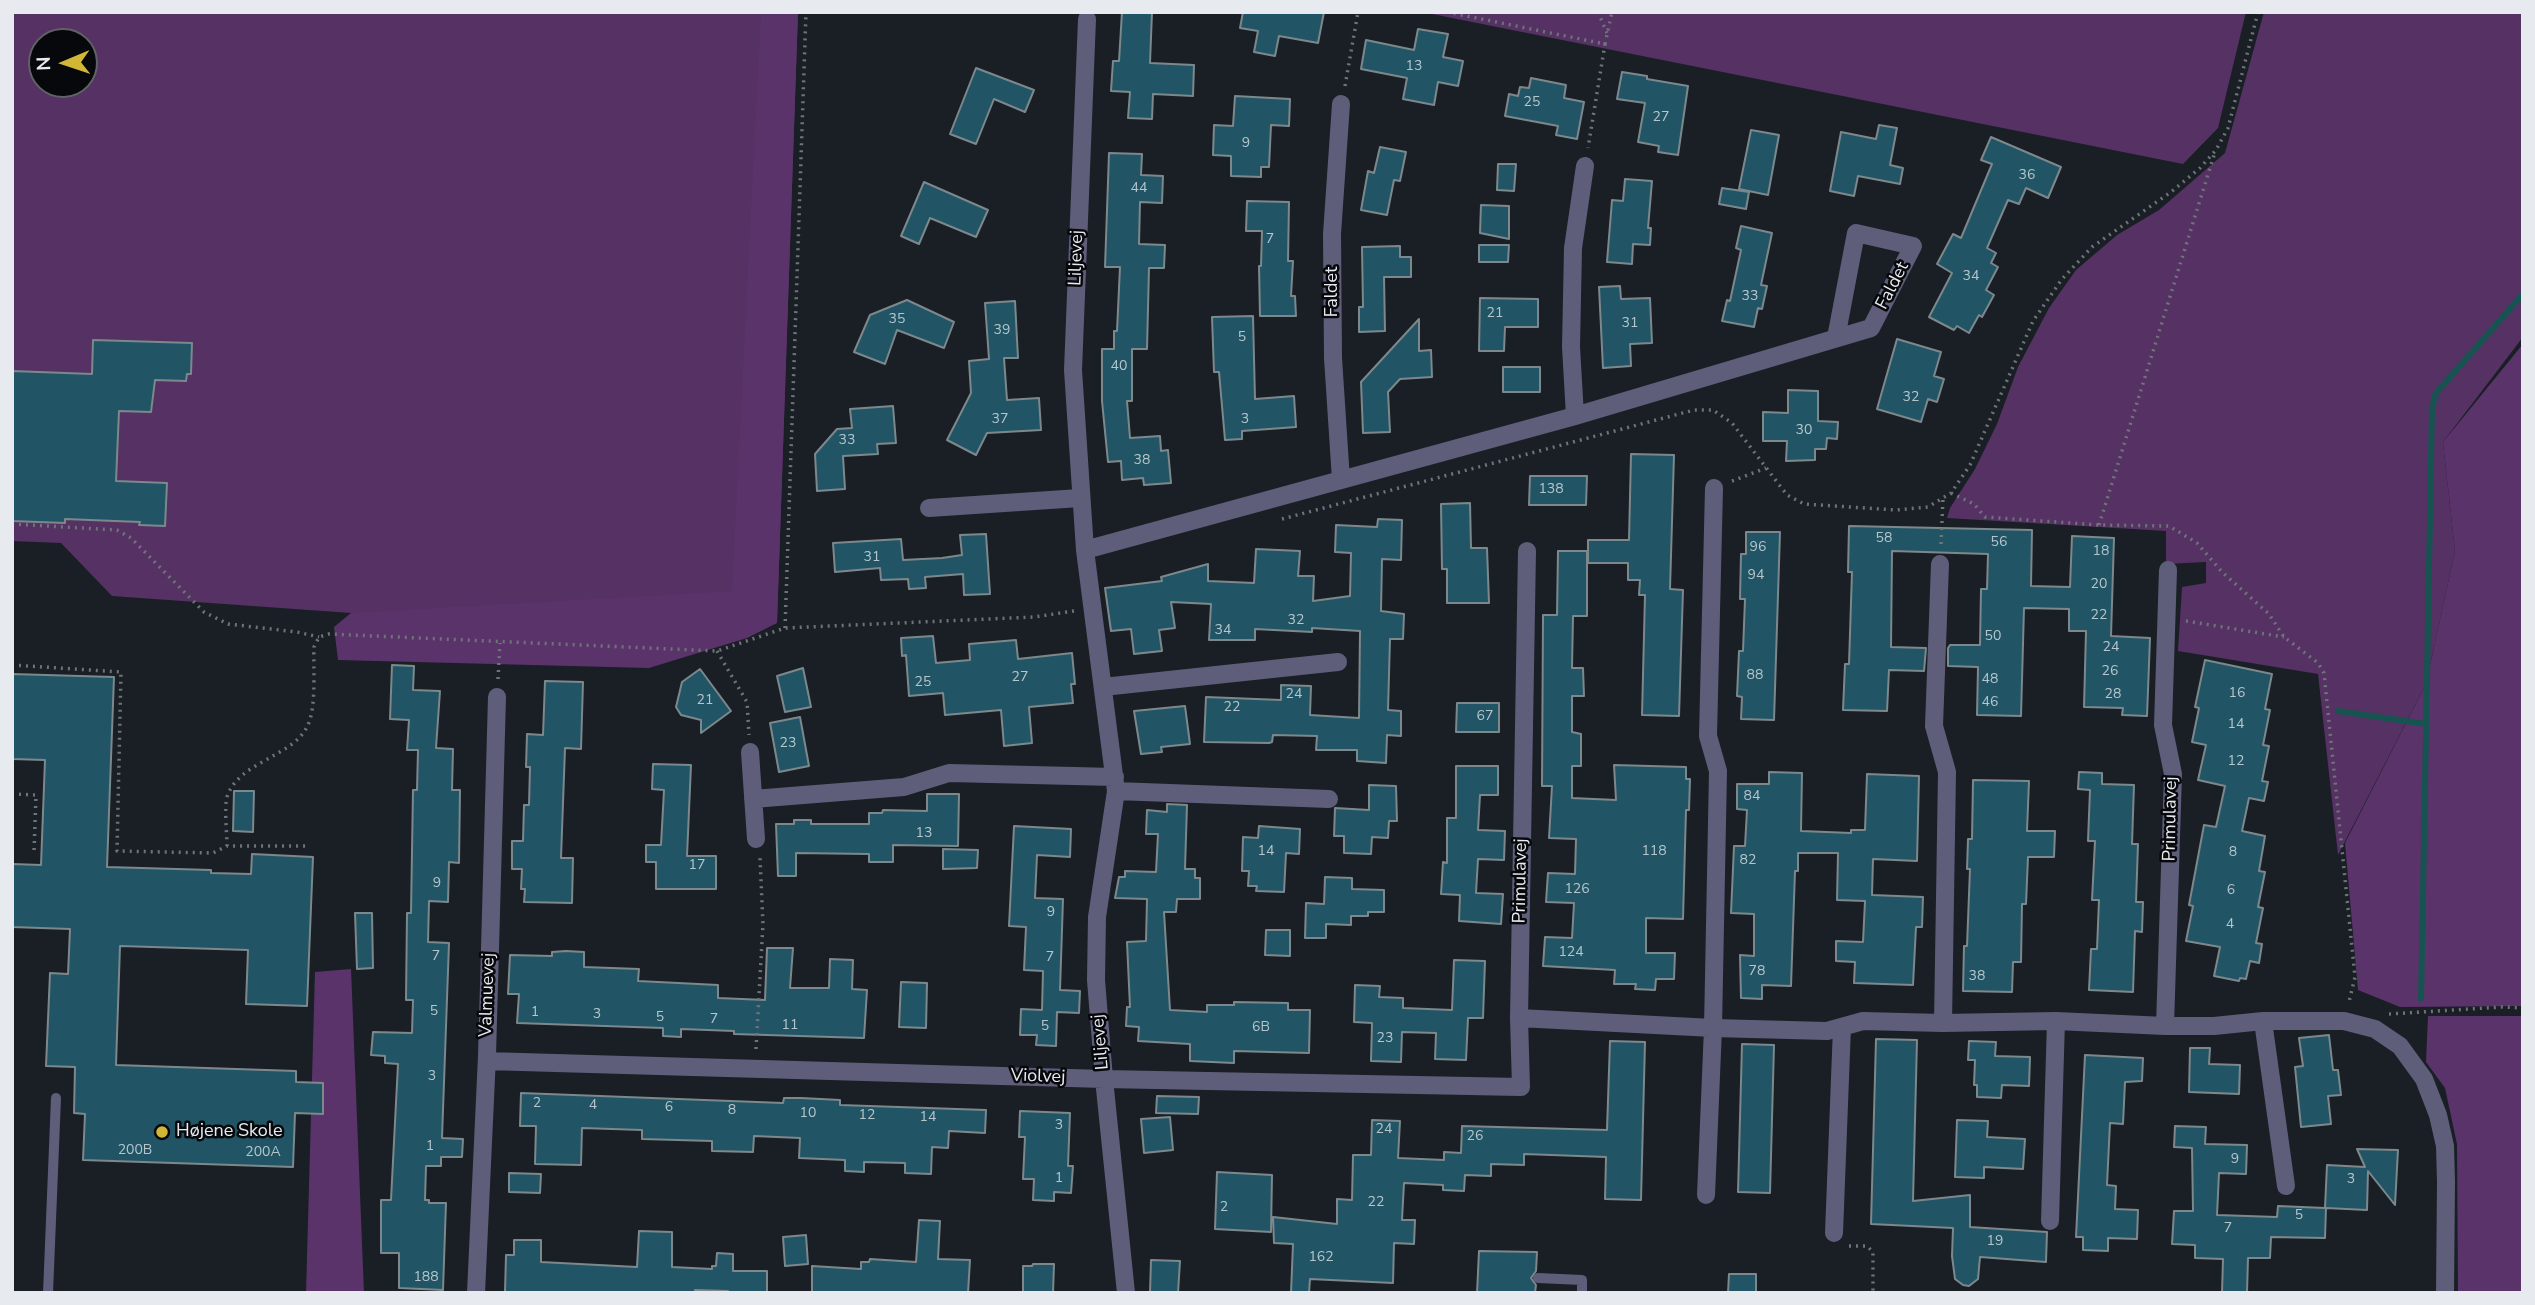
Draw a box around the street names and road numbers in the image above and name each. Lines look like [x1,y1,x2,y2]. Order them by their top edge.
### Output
street label: Liljevej [1065,230,1089,286]
street label: Faldet [1872,259,1914,313]
street label: Faldet [1322,267,1344,317]
street label: Primulavej [2159,776,2183,862]
street label: Primulavej [1509,838,1533,924]
street label: Valmuevej [476,953,500,1037]
street label: Liljevej [1088,1013,1114,1071]
street label: Violvej [1010,1065,1066,1089]

